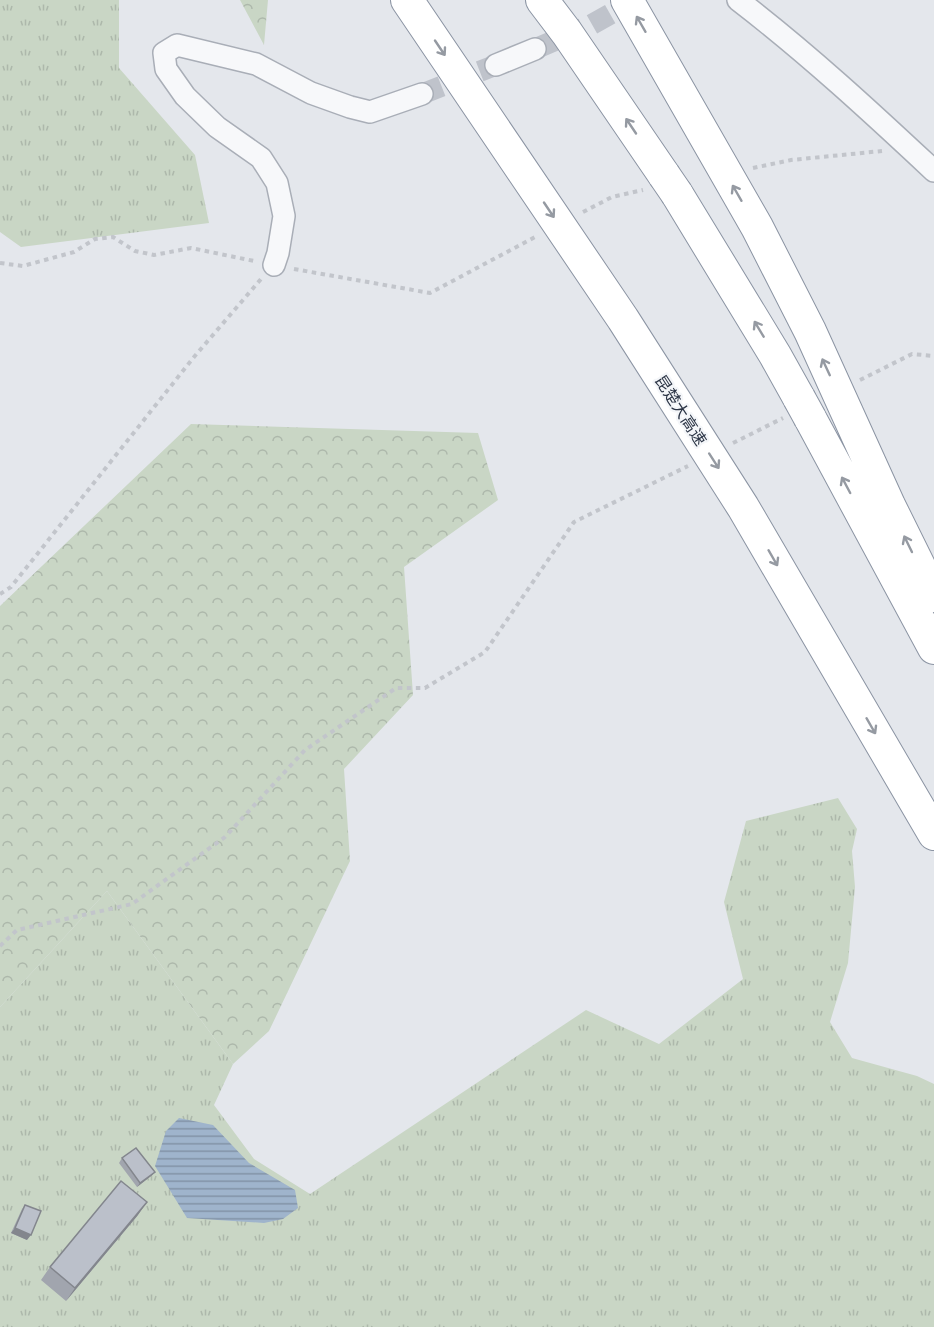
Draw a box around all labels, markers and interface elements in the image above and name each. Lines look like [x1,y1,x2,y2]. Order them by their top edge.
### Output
one-way arrow [635,16,647,33]
one-way arrow [433,40,446,57]
one-way arrow [624,118,637,135]
one-way arrow [731,185,743,202]
one-way arrow [543,201,555,217]
one-way arrow [753,321,765,338]
one-way arrow [820,358,831,377]
street label: 昆楚大高速 [650,371,711,450]
one-way arrow [707,452,720,469]
one-way arrow [840,477,851,495]
one-way arrow [902,535,914,553]
one-way arrow [767,549,779,566]
one-way arrow [865,717,877,734]

